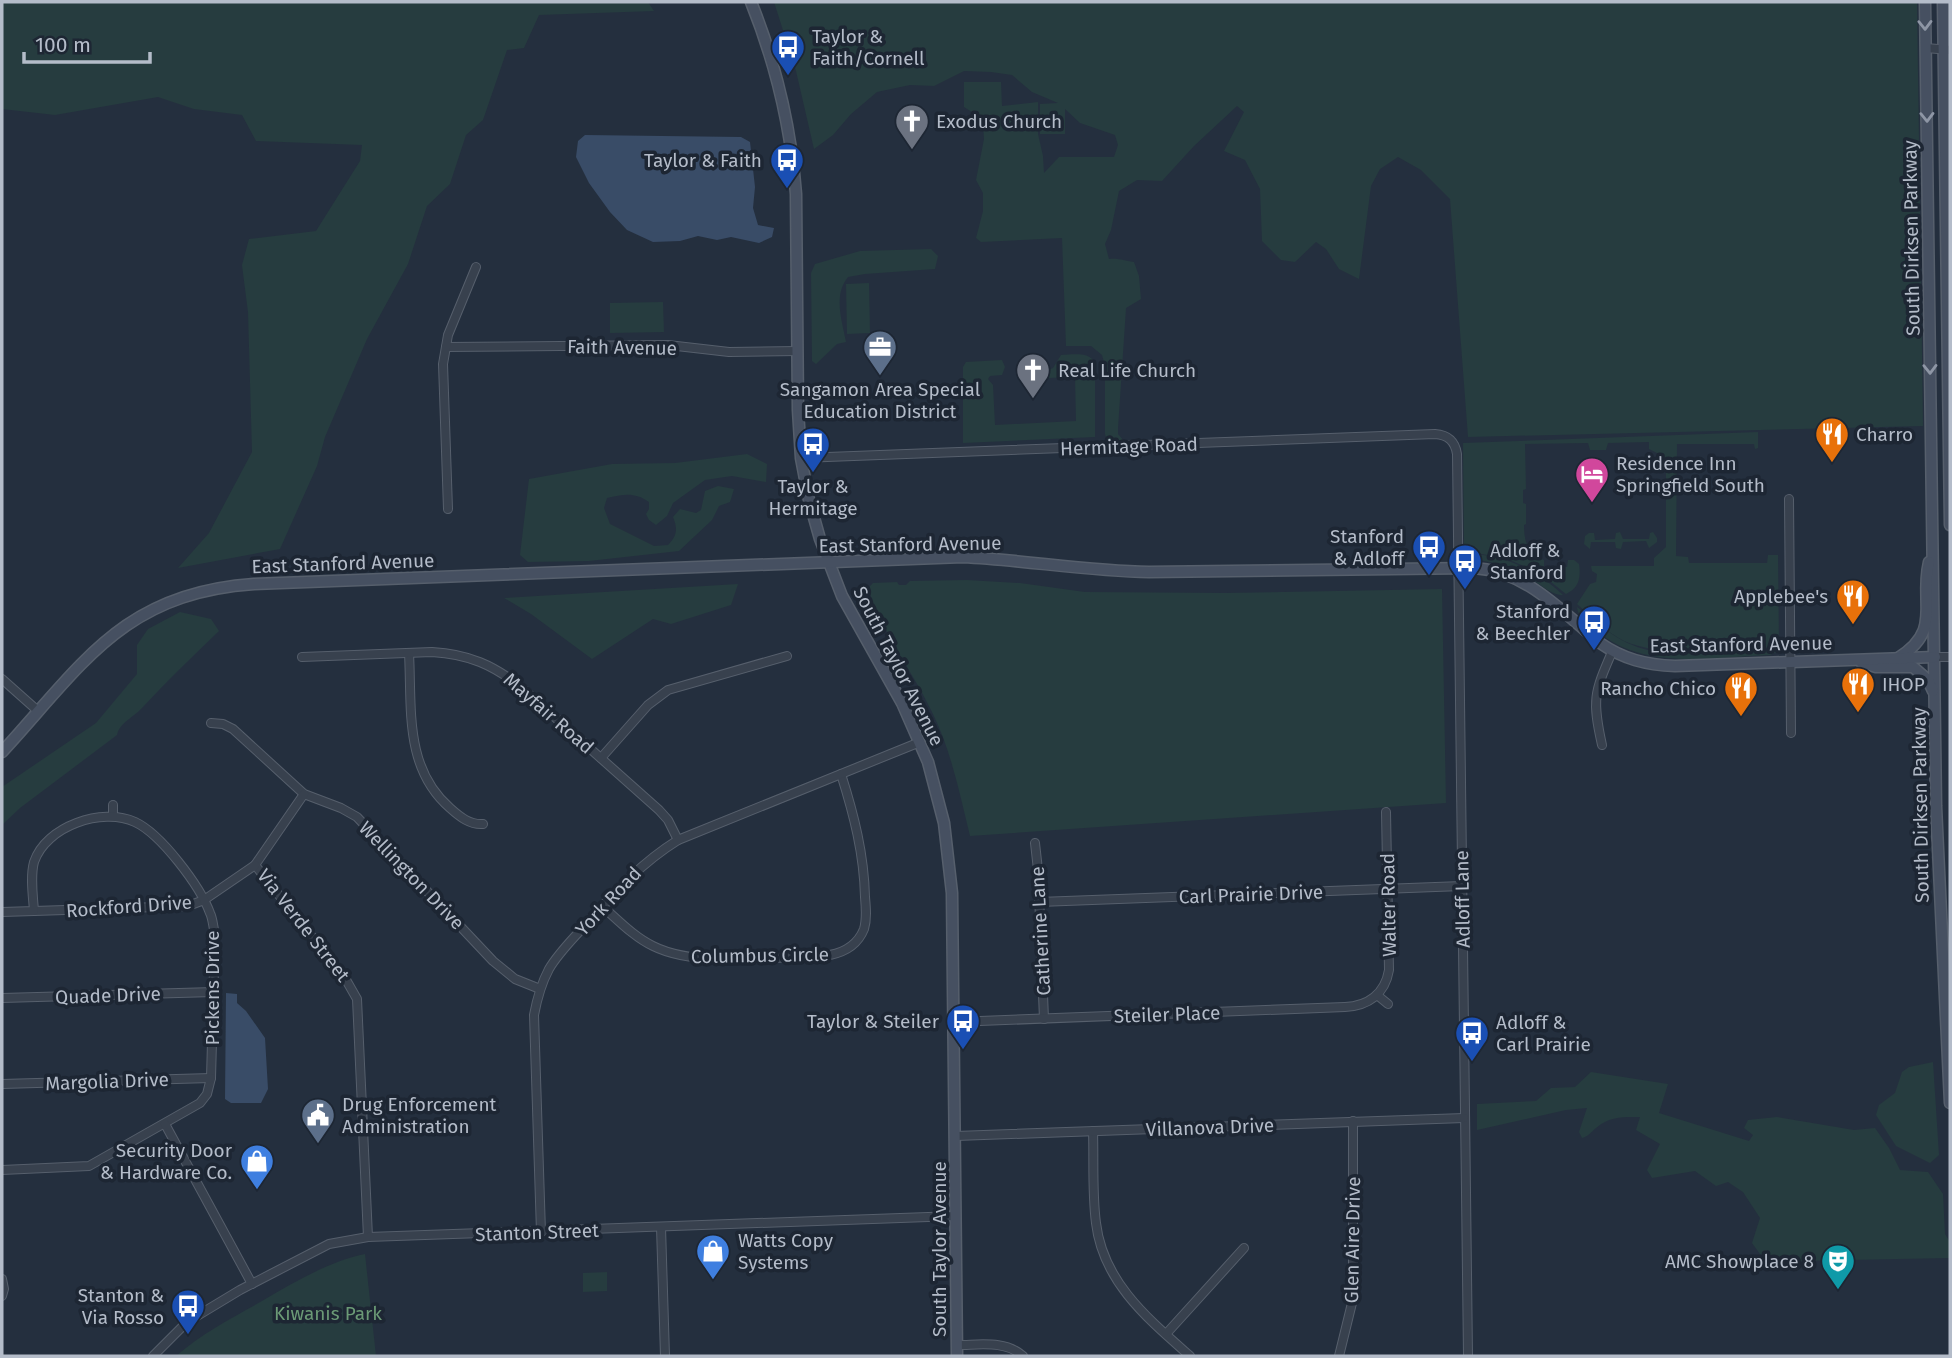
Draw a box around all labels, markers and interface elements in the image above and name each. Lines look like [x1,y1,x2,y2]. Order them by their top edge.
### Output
one-way arrow [1918,20,1933,31]
scale bar [24,21,150,65]
place label: Taylor & Faith/Cornell [812,25,925,70]
bus stop icon: Taylor & Faith/Cornell [769,28,807,77]
text: 100 m [35,32,91,58]
church icon: Exodus Church [893,102,931,151]
place label: Exodus Church [936,110,1062,133]
one-way arrow [1919,112,1935,122]
street label: South Dirksen Parkway [1898,139,1925,336]
bus stop icon: Taylor & Faith [768,141,806,190]
place label: Taylor & Faith [644,149,762,172]
office icon: Sangamon Area Special Education District [861,328,899,377]
street label: Faith Avenue [567,335,677,360]
church icon: Real Life Church [1014,351,1052,400]
place label: Real Life Church [1058,359,1196,382]
one-way arrow [1922,363,1937,374]
place label: Sangamon Area Special Education District [780,378,981,423]
restaurant icon: Charro [1813,415,1851,464]
place label: Charro [1856,423,1913,446]
bus stop icon: Taylor & Hermitage [794,425,832,474]
street label: Hermitage Road [1060,433,1198,460]
place label: Residence Inn Springfield South [1616,452,1765,497]
hotel icon: Residence Inn Springfield South [1573,455,1611,504]
place label: Taylor & Hermitage [768,475,858,520]
place label: Stanford & Adloff [1330,525,1406,570]
bus stop icon: Stanford & Adloff [1410,528,1448,577]
street label: East Stanford Avenue [818,531,1002,558]
place label: Adloff & Stanford [1490,539,1564,584]
bus stop icon: Adloff & Stanford [1446,542,1484,591]
street label: East Stanford Avenue [251,549,435,578]
restaurant icon: Applebee's [1834,577,1872,626]
street label: South Taylor Avenue [848,583,949,750]
place label: Applebee's [1734,585,1828,608]
place label: Stanford & Beechler [1475,600,1571,645]
bus stop icon: Stanford & Beechler [1575,603,1613,652]
street label: East Stanford Avenue [1649,631,1833,658]
restaurant icon: IHOP [1839,665,1877,714]
street label: Mayfair Road [499,668,598,759]
restaurant icon: Rancho Chico [1722,669,1760,718]
place label: IHOP [1882,673,1925,696]
place label: Rancho Chico [1600,677,1716,700]
street label: South Dirksen Parkway [1907,706,1934,903]
street label: Wellington Drive [354,816,469,934]
street label: Adloff Lane [1450,850,1475,948]
street label: Walter Road [1376,853,1401,957]
street label: York Road [571,862,646,941]
street label: Via Verde Street [252,864,355,986]
street label: Catherine Lane [1026,866,1055,996]
street label: Carl Prairie Drive [1178,880,1324,909]
street label: Rockford Drive [65,891,193,922]
street label: Pickens Drive [201,931,224,1046]
street label: Columbus Circle [691,943,829,968]
street label: Quade Drive [55,982,161,1009]
street label: Steiler Place [1113,1001,1221,1028]
bus stop icon: Taylor & Steiler [944,1002,982,1051]
place label: Taylor & Steiler [807,1010,940,1033]
place label: Adloff & Carl Prairie [1496,1011,1591,1056]
bus stop icon: Adloff & Carl Prairie [1453,1014,1491,1063]
street label: Margolia Drive [45,1068,169,1095]
place label: Drug Enforcement Administration [342,1093,497,1138]
public building icon: Drug Enforcement Administration [299,1096,337,1145]
street label: Villanova Drive [1145,1114,1275,1141]
place label: Security Door & Hardware Co. [100,1139,233,1184]
shop icon: Security Door & Hardware Co. [238,1142,276,1191]
street label: South Taylor Avenue [928,1161,951,1337]
street label: Glen Aire Drive [1340,1176,1365,1304]
street label: Stanton Street [475,1219,599,1246]
place label: Watts Copy Systems [738,1229,834,1274]
shop icon: Watts Copy Systems [694,1232,732,1281]
theatre icon: AMC Showplace 8 [1819,1242,1857,1291]
place label: AMC Showplace 8 [1665,1250,1814,1273]
place label: Stanton & Via Rosso [78,1284,164,1329]
bus stop icon: Stanton & Via Rosso [169,1287,207,1336]
park label: Kiwanis Park [274,1302,382,1325]

